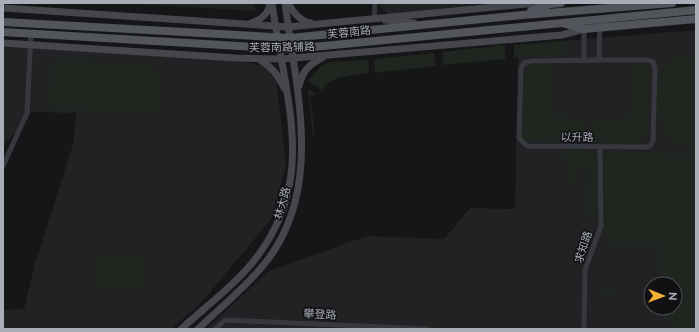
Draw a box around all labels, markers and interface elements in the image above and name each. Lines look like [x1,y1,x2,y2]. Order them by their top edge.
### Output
street label: 芙蓉南路 [326,24,372,41]
street label: 芙蓉南路辅路 [249,40,315,55]
street label: 以升路 [560,131,594,144]
street label: 林大路 [272,185,293,221]
street label: 求知路 [572,229,595,265]
north arrow [643,276,683,316]
text: N [666,292,679,300]
street label: 攀登路 [303,307,337,322]

